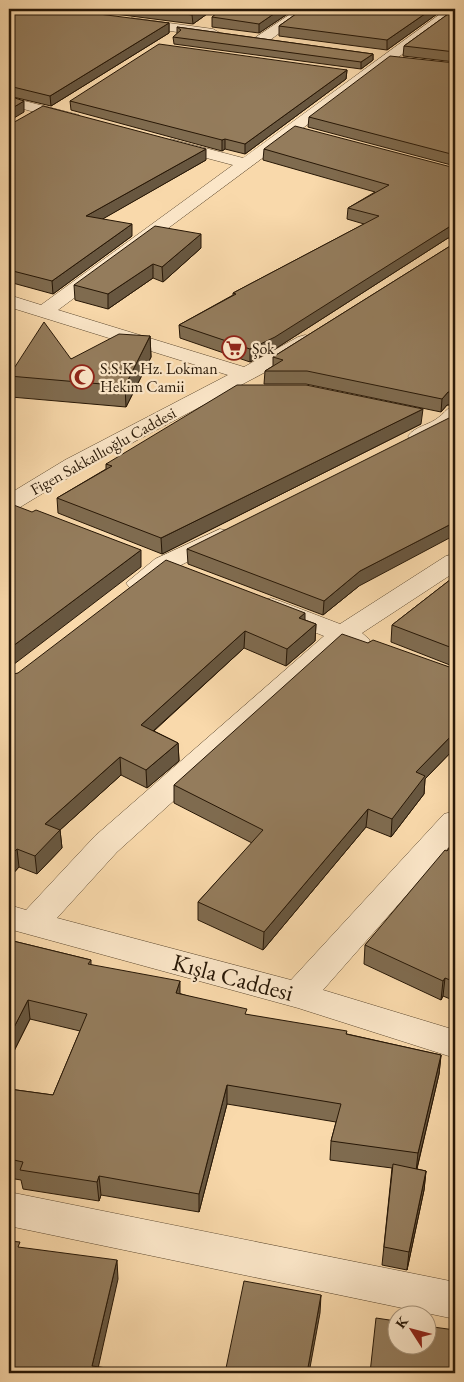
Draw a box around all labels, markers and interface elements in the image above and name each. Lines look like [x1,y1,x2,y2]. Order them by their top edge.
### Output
supermarket icon: Şok [221,335,247,361]
place label: Şok [252,338,275,359]
place label: S.S.K. Hz. Lokman Hekim Camii [100,358,218,397]
mosque icon: S.S.K. Hz. Lokman Hekim Camii [69,364,95,390]
street label: Figen Sakkallıoğlu Caddesi [26,402,180,500]
street label: Kışla Caddesi [169,946,297,1008]
north arrow [386,1304,436,1354]
text: K [391,1312,412,1332]

